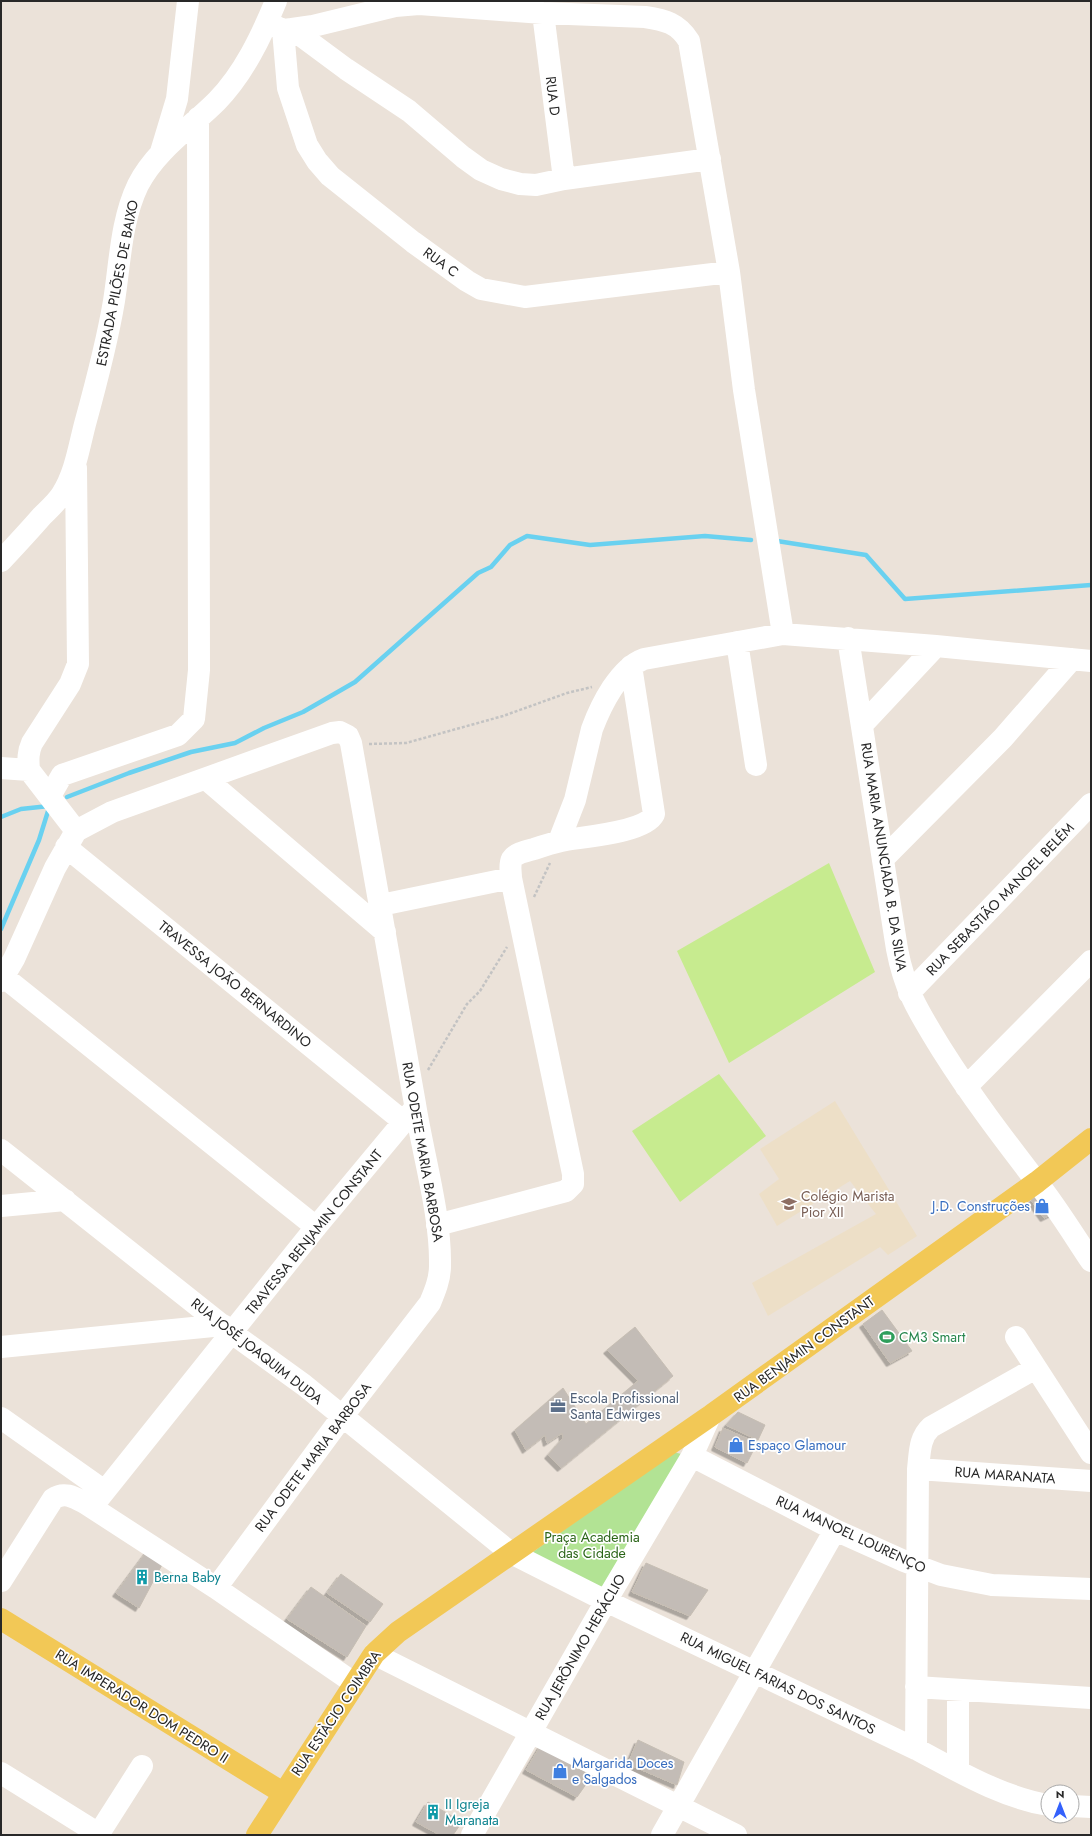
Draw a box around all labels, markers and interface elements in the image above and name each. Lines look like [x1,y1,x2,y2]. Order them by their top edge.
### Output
street label: RUA D [541,75,565,117]
street label: ESTRADA PILÕES DE BAIXO [91,198,143,368]
street label: RUA C [419,242,463,282]
street label: RUA MARIA ANUNCIADA B. DA SILVA [856,741,912,974]
street label: RUA SEBASTIÃO MANOEL BELÉM [921,818,1079,980]
street label: TRAVESSA JOÃO BERNARDINO [154,916,316,1052]
street label: RUA ODETE MARIA BARBOSA [397,1060,449,1244]
street label: TRAVESSA BENJAMIN CONSTANT [241,1145,387,1319]
place label: Colégio Marista Pior XII [801,1186,894,1222]
school or university icon: Colégio Marista Pior XII [780,1195,798,1213]
place label: J.D. Construções [930,1196,1030,1216]
shop icon: J.D. Construções [1033,1197,1051,1215]
street label: RUA BENJAMIN CONSTANT [729,1291,879,1407]
street label: RUA JOSÉ JOAQUIM DUDA [187,1293,328,1409]
place label: CM3 Smart [899,1327,966,1347]
sports icon: CM3 Smart [878,1328,896,1346]
street label: RUA ODETE MARIA BARBOSA [250,1378,376,1536]
place label: Escola Profissional Santa Edwirges [570,1388,679,1424]
office icon: Escola Profissional Santa Edwirges [549,1397,567,1415]
place label: Espaço Glamour [748,1435,846,1455]
shop icon: Espaço Glamour [727,1436,745,1454]
street label: RUA MARANATA [954,1461,1057,1489]
street label: RUA MANOEL LOURENÇO [773,1490,929,1578]
park label: Praça Academia das Cidade [544,1527,640,1563]
place label: Berna Baby [154,1567,221,1587]
building icon: Berna Baby [133,1568,151,1586]
street label: RUA JERÔNIMO HERÁCLIO [530,1570,630,1724]
street label: RUA MIGUEL FARIAS DOS SANTOS [677,1627,879,1739]
street label: RUA IMPERADOR DOM PEDRO II [52,1644,232,1768]
street label: RUA ESTÀCIO COIMBRA [286,1645,386,1780]
place label: Margarida Doces e Salgados [572,1753,674,1789]
shop icon: Margarida Doces e Salgados [551,1762,569,1780]
north arrow [1040,1784,1080,1824]
text: N [1056,1786,1064,1802]
place label: II Igreja Maranata [445,1794,499,1830]
building icon: II Igreja Maranata [424,1803,442,1821]

